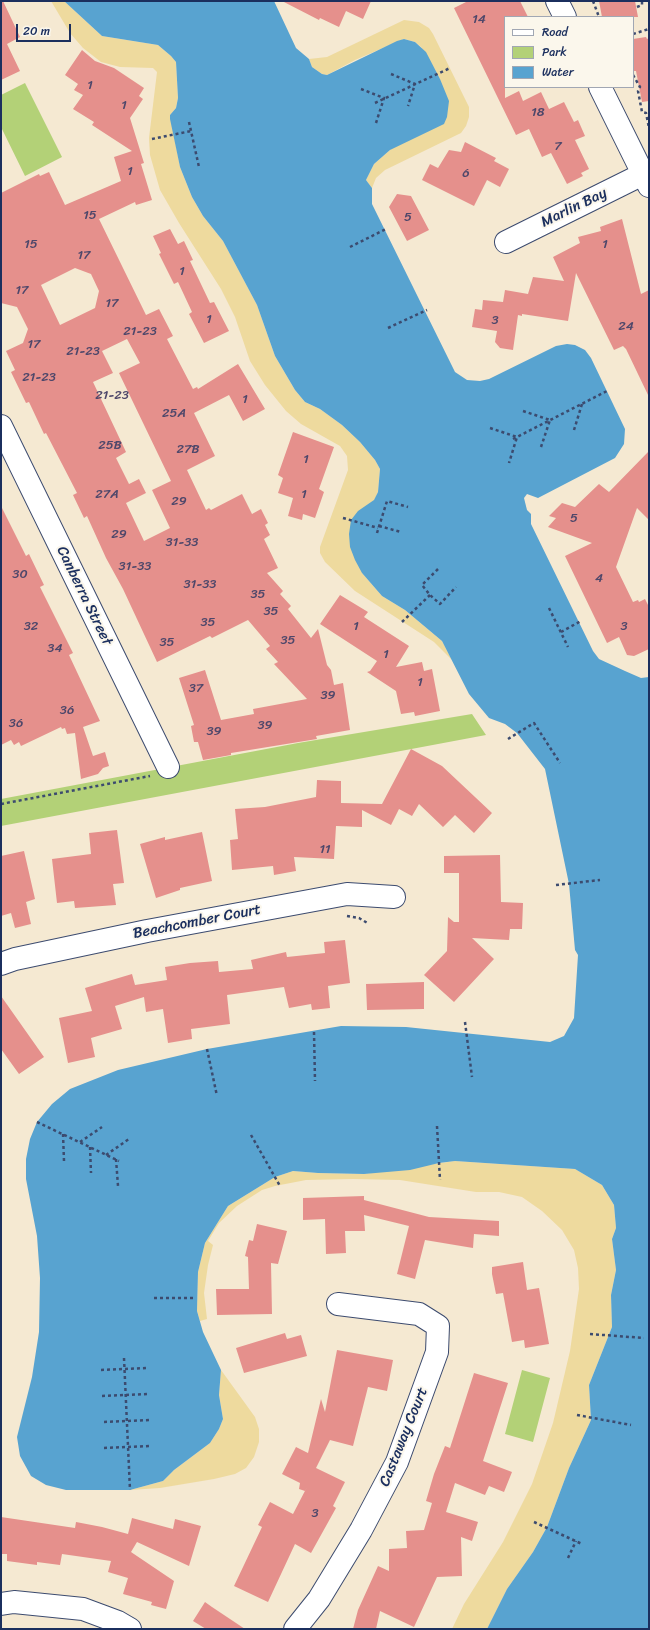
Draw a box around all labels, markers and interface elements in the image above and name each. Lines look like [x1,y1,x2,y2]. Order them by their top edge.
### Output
house number: 14 [472,12,486,28]
scale bar [18,16,73,42]
legend [504,16,634,88]
text: 20 m [23,20,50,42]
text: Road [542,21,568,43]
text: Park [542,41,567,63]
text: Water [542,61,574,83]
house number: 1 [87,78,93,94]
house number: 1 [121,98,127,114]
house number: 18 [531,105,545,121]
house number: 7 [554,139,562,155]
house number: 1 [127,164,133,180]
house number: 6 [462,166,470,182]
street label: Marlin Bay [538,184,610,232]
house number: 15 [83,208,97,224]
house number: 5 [404,210,412,226]
house number: 15 [24,237,38,253]
house number: 1 [602,237,608,253]
house number: 17 [78,248,90,264]
house number: 1 [179,264,185,280]
house number: 17 [16,283,28,299]
house number: 17 [106,296,118,312]
house number: 1 [206,312,212,328]
house number: 3 [491,313,499,329]
house number: 24 [618,319,634,335]
house number: 21-23 [123,324,157,340]
house number: 17 [28,337,40,353]
house number: 21-23 [66,344,100,360]
house number: 21-23 [22,370,56,386]
house number: 21-23 [95,388,129,404]
house number: 1 [242,392,248,408]
house number: 25A [162,406,186,422]
house number: 25B [98,438,122,454]
house number: 27B [176,442,200,458]
house number: 1 [303,452,309,468]
house number: 27A [95,487,119,503]
house number: 1 [301,487,307,503]
house number: 29 [171,494,187,510]
house number: 5 [570,511,578,527]
house number: 29 [111,527,127,543]
house number: 31-33 [165,535,199,551]
street label: Canberra Street [52,544,116,648]
house number: 31-33 [118,559,152,575]
house number: 30 [12,567,28,583]
house number: 4 [595,571,603,587]
house number: 31-33 [183,577,217,593]
house number: 35 [250,587,266,603]
house number: 35 [263,604,279,620]
house number: 35 [200,615,216,631]
house number: 32 [24,619,38,635]
house number: 1 [353,619,359,635]
house number: 3 [620,619,628,635]
house number: 35 [280,633,296,649]
house number: 35 [159,635,175,651]
house number: 34 [47,641,63,657]
house number: 1 [383,647,389,663]
house number: 1 [417,675,423,691]
house number: 37 [189,681,203,697]
house number: 39 [320,688,336,704]
house number: 36 [60,703,74,719]
house number: 36 [9,716,23,732]
house number: 39 [257,718,273,734]
house number: 39 [206,724,222,740]
house number: 11 [319,842,331,858]
street label: Beachcomber Court [131,901,263,943]
street label: Castaway Court [376,1385,432,1489]
house number: 3 [311,1506,319,1522]

